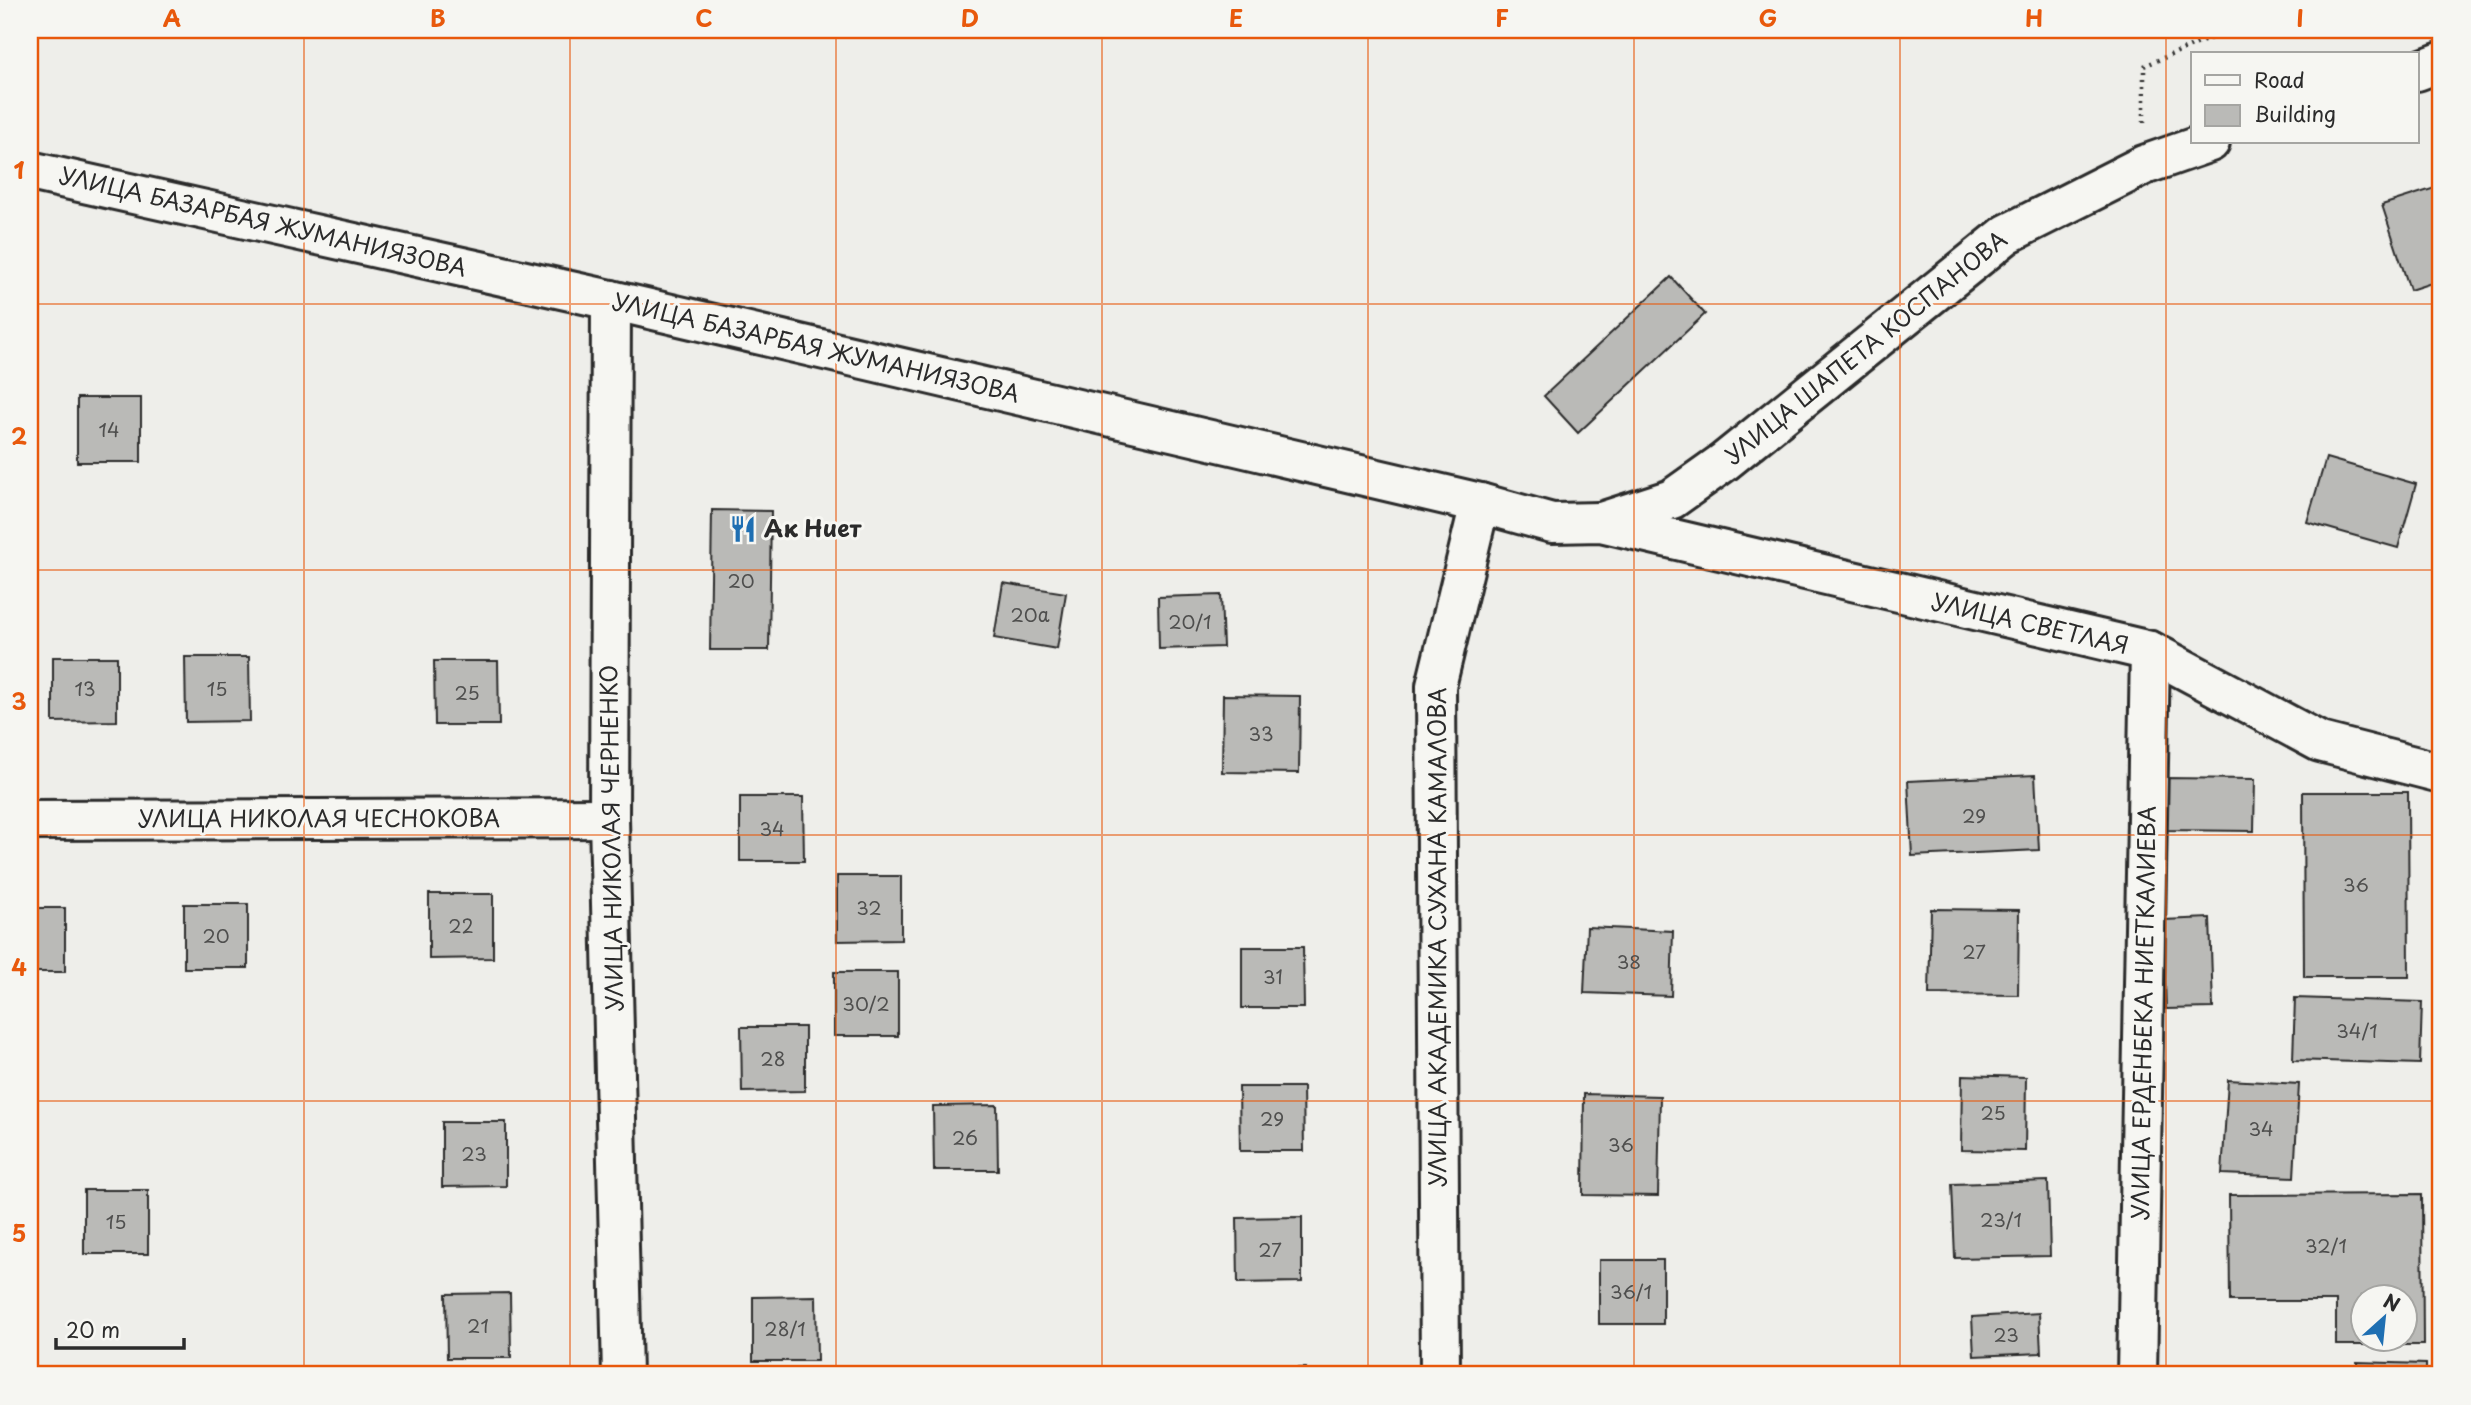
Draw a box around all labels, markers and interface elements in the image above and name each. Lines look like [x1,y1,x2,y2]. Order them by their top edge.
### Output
text: A [163,0,181,35]
text: B [430,0,446,35]
text: C [695,0,713,35]
text: D [961,0,979,35]
text: E [1229,0,1243,35]
text: F [1495,0,1509,35]
text: G [1759,0,1777,35]
text: H [2025,0,2043,35]
text: I [2296,0,2304,35]
legend [2191,52,2418,144]
text: Road [2254,63,2305,95]
text: Building [2254,97,2336,129]
text: 1 [14,152,25,187]
street label: УЛИЦА БАЗАРБАЯ ЖУМАНИЯЗОВА [56,157,470,284]
street label: УЛИЦА ШАПЕТА КОСПАНОВА [1716,222,2014,472]
street label: УЛИЦА БАЗАРБАЯ ЖУМАНИЯЗОВА [609,283,1023,410]
house number: 14 [98,415,120,443]
text: 2 [11,418,27,453]
place label: Ак Ниет [764,510,862,545]
restaurant icon: Ак Ниет [728,514,758,544]
house number: 20 [727,566,755,594]
street label: УЛИЦА СВЕТЛАЯ [1928,583,2132,662]
house number: 20а [1011,600,1050,628]
house number: 20/1 [1168,607,1212,635]
street label: УЛИЦА НИКОЛАЯ ЧЕРНЕНКО [590,665,631,1011]
house number: 13 [74,674,96,702]
house number: 15 [207,674,227,702]
house number: 25 [454,678,480,706]
text: 3 [11,683,27,718]
street label: УЛИЦА АКАДЕМИКА СУХАНА КАМАЛОВА [1419,687,1454,1187]
house number: 33 [1249,719,1273,747]
street label: УЛИЦА НИКОЛАЯ ЧЕСНОКОВА [138,800,500,835]
house number: 29 [1962,801,1986,829]
street label: УЛИЦА ЕРДЕНБЕКА НИЕТКАЛИЕВА [2121,805,2164,1221]
house number: 34 [759,814,785,842]
house number: 36 [2343,870,2369,898]
house number: 32 [856,893,882,921]
house number: 22 [448,911,474,939]
house number: 20 [202,921,230,949]
house number: 27 [1962,937,1986,965]
house number: 38 [1617,947,1641,975]
text: 4 [11,949,27,984]
house number: 31 [1263,962,1283,990]
house number: 30/2 [842,989,890,1017]
house number: 34/1 [2336,1016,2378,1044]
house number: 28 [760,1044,786,1072]
house number: 25 [1980,1098,2006,1126]
house number: 29 [1260,1104,1284,1132]
house number: 34 [2248,1114,2274,1142]
house number: 26 [952,1123,978,1151]
house number: 36 [1608,1130,1634,1158]
house number: 23 [461,1139,487,1167]
house number: 23/1 [1980,1205,2022,1233]
house number: 15 [106,1207,126,1235]
text: 5 [12,1215,26,1250]
house number: 32/1 [2305,1231,2347,1259]
house number: 27 [1258,1235,1282,1263]
house number: 36/1 [1610,1277,1652,1305]
north arrow [2348,1282,2418,1352]
text: N [2379,1286,2405,1318]
scale bar [56,1307,184,1351]
house number: 21 [467,1311,489,1339]
text: 20 m [66,1313,120,1345]
house number: 28/1 [764,1314,806,1342]
house number: 23 [1993,1320,2019,1348]

